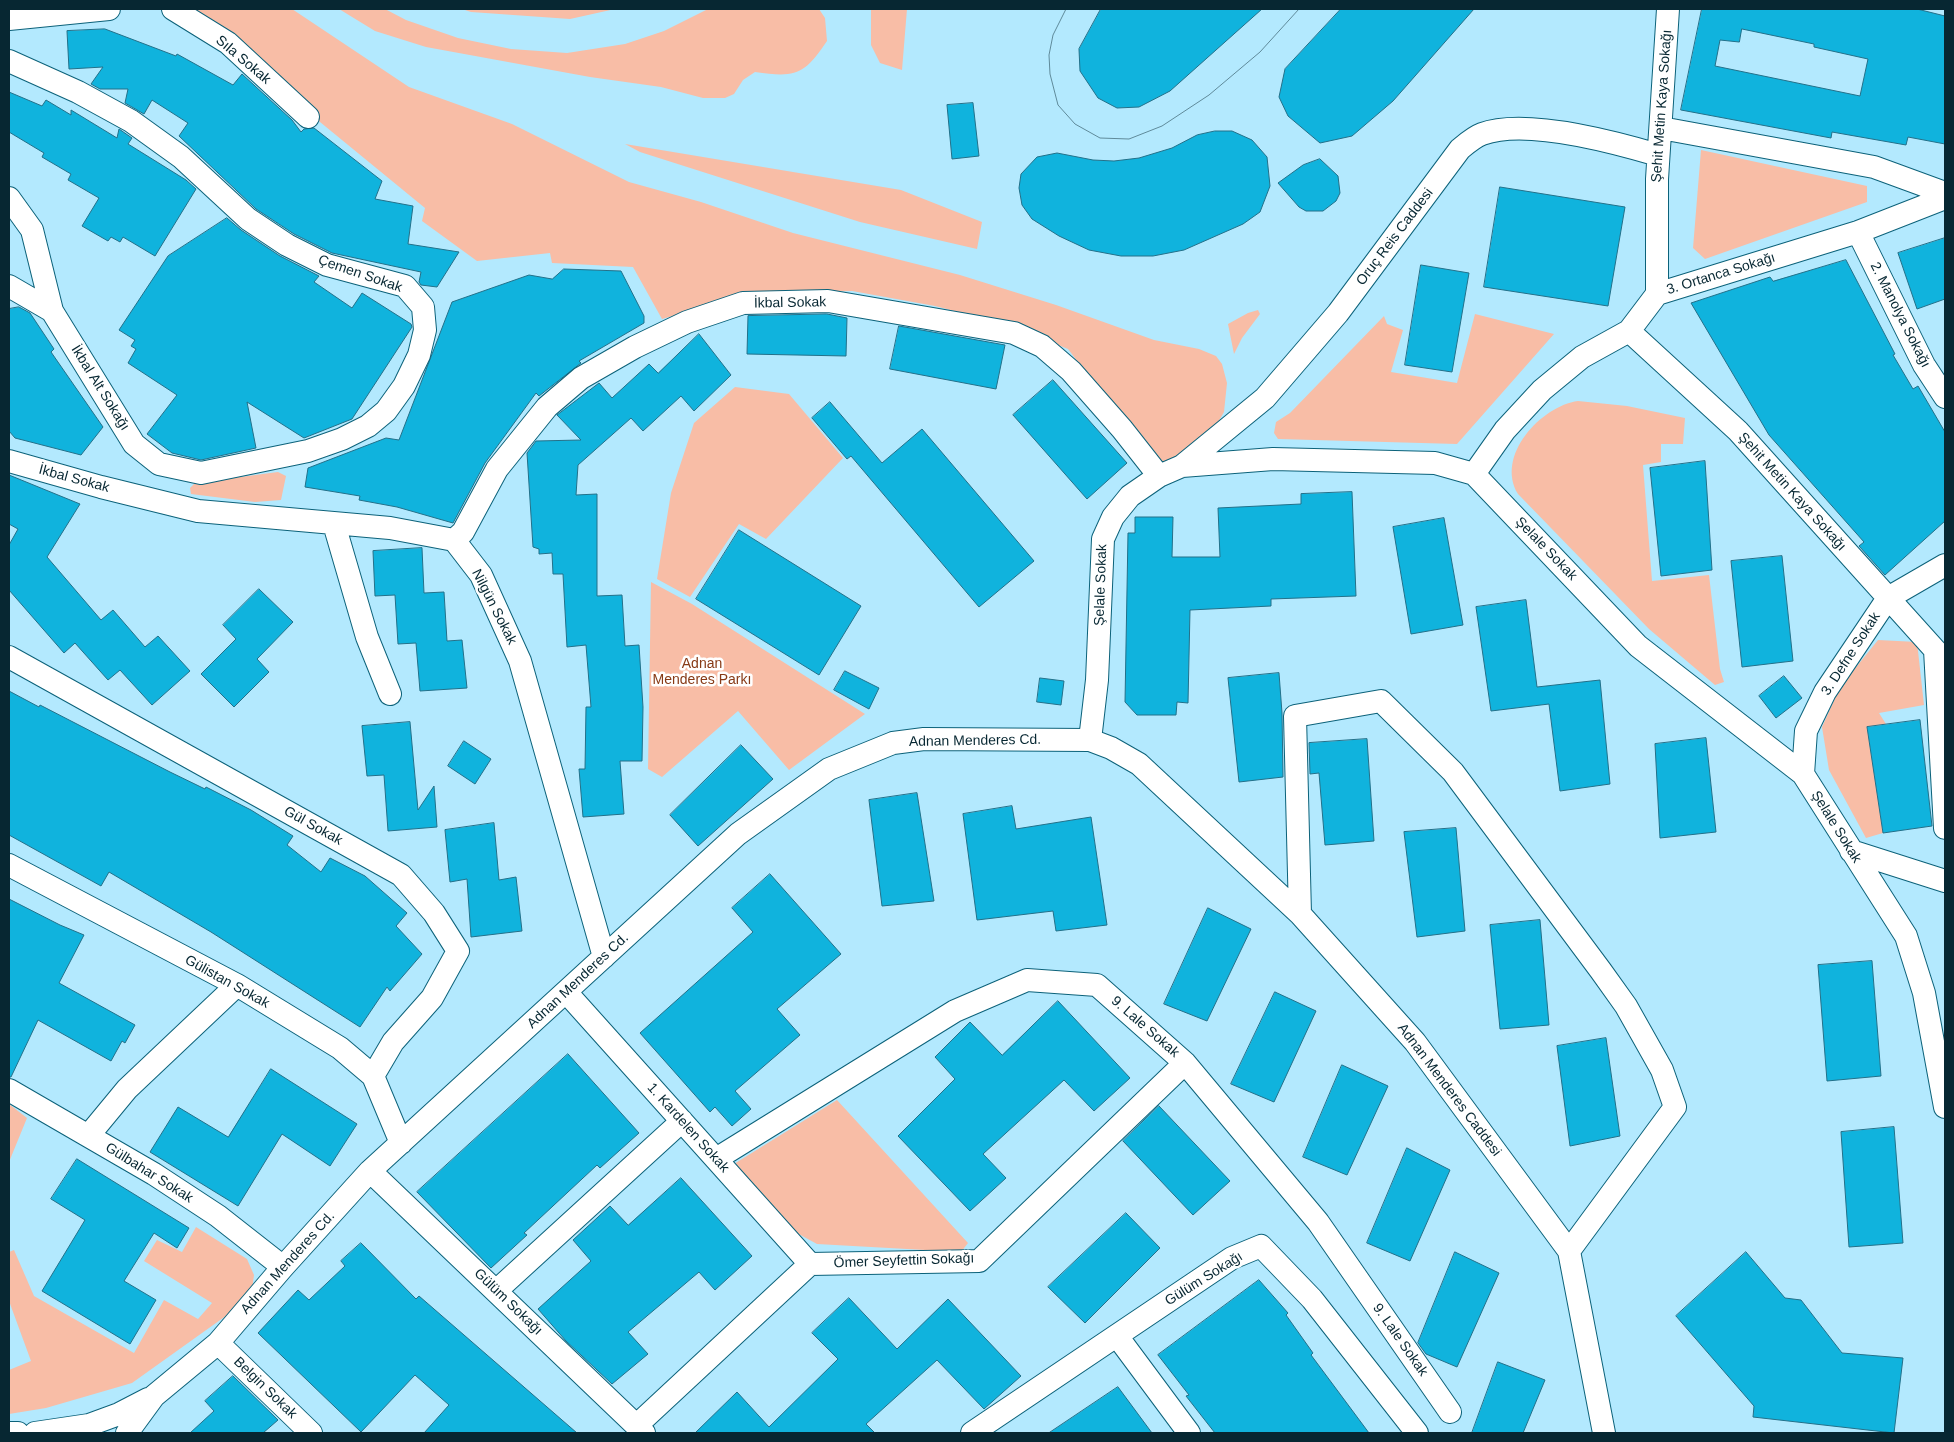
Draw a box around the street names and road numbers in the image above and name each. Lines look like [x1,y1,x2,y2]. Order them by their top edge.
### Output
street label: Şehit Metin Kaya Sokağı [1648,29,1676,183]
street label: Sıla Sokak [212,32,274,88]
street label: Oruç Reis Caddesi [1353,185,1437,289]
street label: 3. Ortanca Sokağı [1665,249,1777,299]
street label: Çemen Sokak [316,252,404,296]
street label: 2. Manolya Sokağı [1866,260,1934,370]
street label: İkbal Sokak [754,294,826,312]
street label: İkbal Alt Sokağı [67,342,133,434]
street label: Şehit Metin Kaya Sokağı [1734,429,1850,555]
street label: İkbal Sokak [37,462,111,496]
street label: Şelale Sokak [1512,514,1580,584]
street label: Şelale Sokak [1091,544,1111,626]
street label: Nilgün Sokak [468,566,520,648]
street label: 3. Defne Sokak [1818,609,1884,699]
street label: Adnan Menderes Cd. [909,731,1041,751]
street label: Şelale Sokak [1807,788,1865,866]
street label: Gül Sokak [281,803,345,849]
street label: Adnan Menderes Cd. [524,930,632,1032]
street label: Gülistan Sokak [182,952,272,1012]
street label: 9. Lale Sokak [1107,993,1183,1061]
street label: Adnan Menderes Caddesi [1394,1020,1504,1160]
street label: 1. Kardelen Sokak [643,1080,733,1176]
street label: Gülbahar Sokak [102,1139,196,1207]
street label: Adnan Menderes Cd. [237,1208,339,1318]
street label: Gülüm Sokağı [1162,1248,1246,1310]
street label: Ömer Seyfettin Sokağı [833,1250,975,1272]
street label: Gülüm Sokağı [470,1265,546,1339]
street label: 9. Lale Sokak [1369,1300,1431,1380]
street label: Belgin Sokak [230,1354,300,1422]

